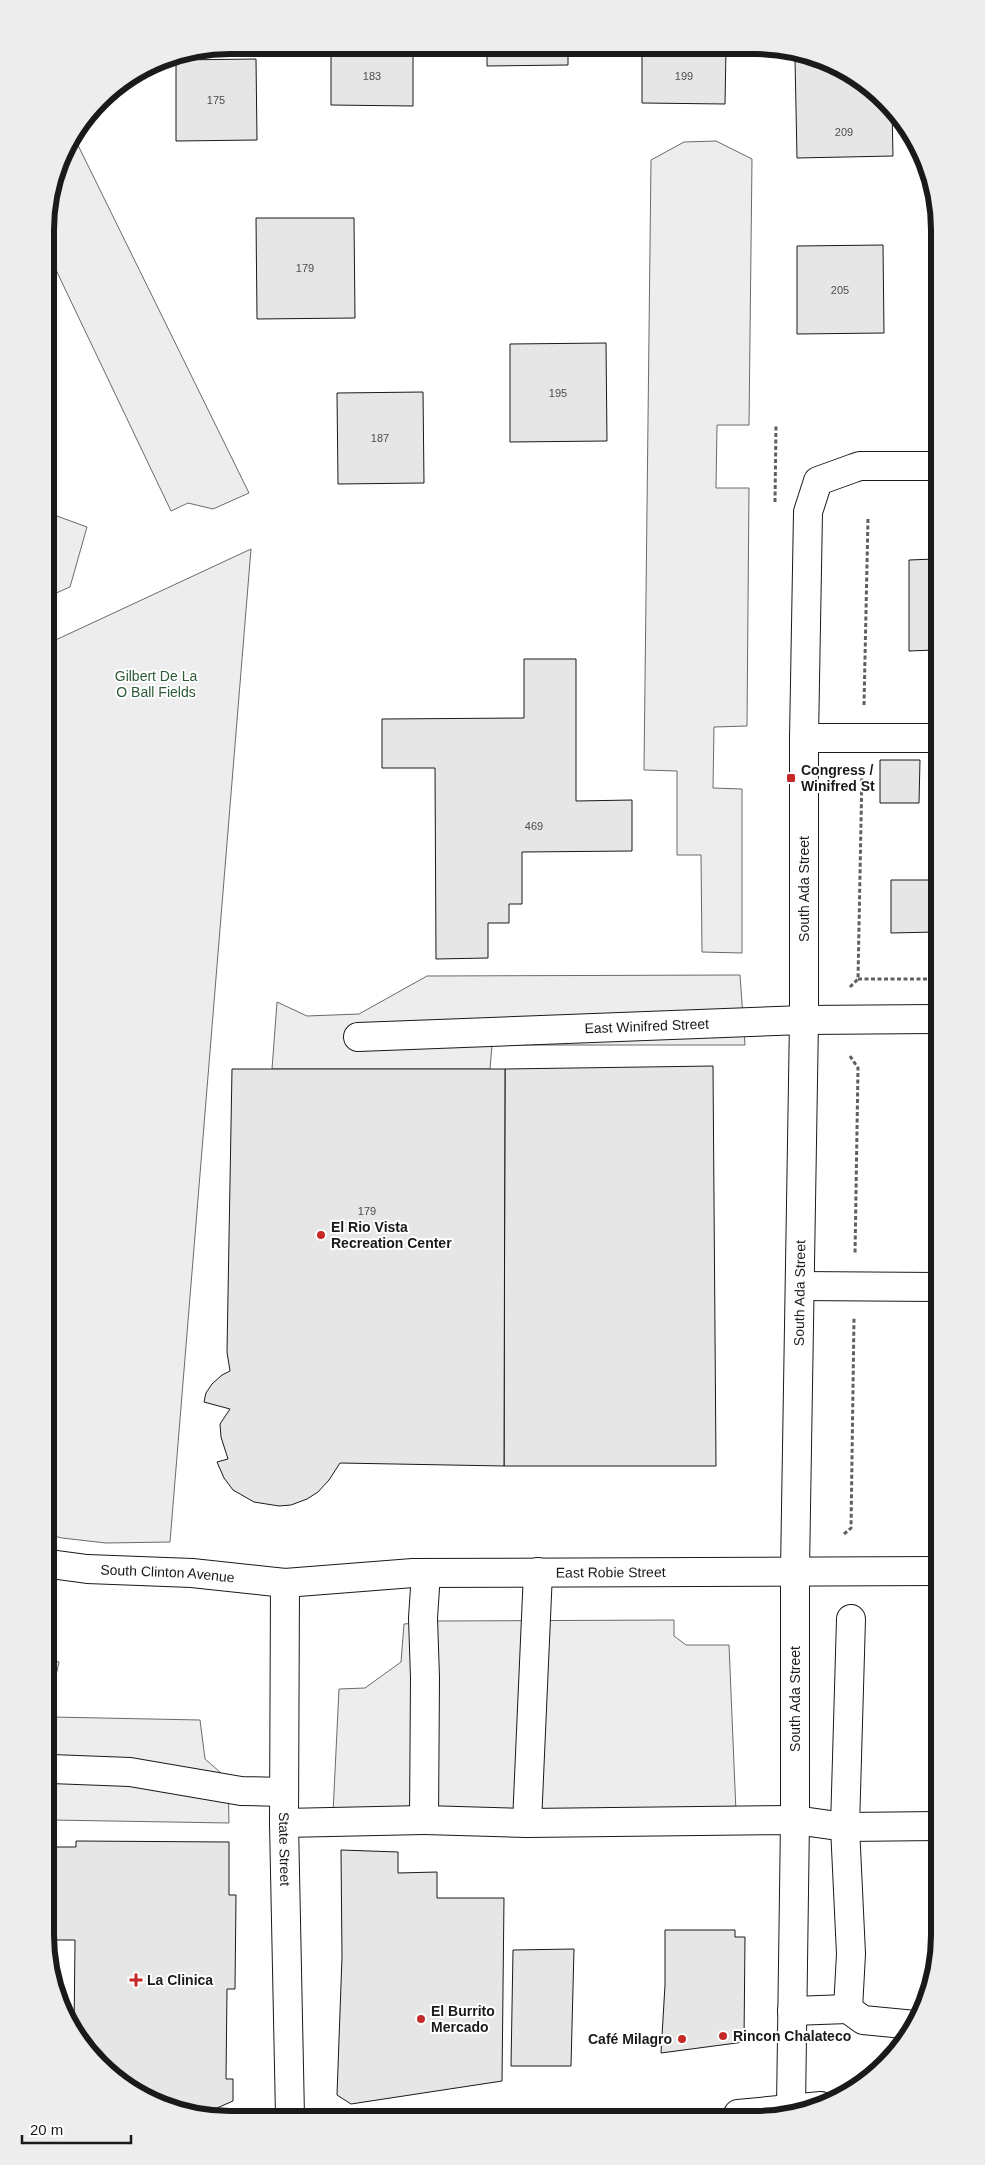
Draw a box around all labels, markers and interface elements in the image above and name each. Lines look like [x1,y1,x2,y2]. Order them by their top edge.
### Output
house number: 183 [363,70,381,82]
house number: 199 [675,70,693,82]
house number: 175 [207,94,225,106]
house number: 209 [835,126,853,138]
house number: 179 [296,262,314,274]
house number: 205 [831,284,849,296]
house number: 195 [549,387,567,399]
house number: 187 [371,432,389,444]
park label: Gilbert De La O Ball Fields [115,668,197,700]
place label: Congress / Winifred St [801,762,875,794]
marker: Congress / Winifred St [785,772,797,784]
house number: 469 [525,820,543,832]
street label: South Ada Street [796,836,812,942]
street label: East Winifred Street [584,1016,709,1036]
house number: 179 [358,1205,376,1217]
place label: El Rio Vista Recreation Center [331,1219,452,1251]
marker: El Rio Vista Recreation Center [315,1229,327,1241]
street label: South Ada Street [791,1240,808,1346]
street label: South Clinton Avenue [100,1562,236,1586]
street label: East Robie Street [556,1564,666,1580]
street label: South Ada Street [787,1646,803,1752]
street label: State Street [276,1812,293,1886]
place label: La Clinica [147,1972,213,1988]
marker: La Clinica [129,1973,143,1987]
place label: El Burrito Mercado [431,2003,495,2035]
marker: El Burrito Mercado [415,2013,427,2025]
place label: Rincon Chalateco [733,2028,851,2044]
marker: Rincon Chalateco [717,2030,729,2042]
place label: Café Milagro [588,2031,672,2047]
marker: Café Milagro [676,2033,688,2045]
scale bar [22,2112,131,2144]
text: 20 m [30,2121,63,2138]

